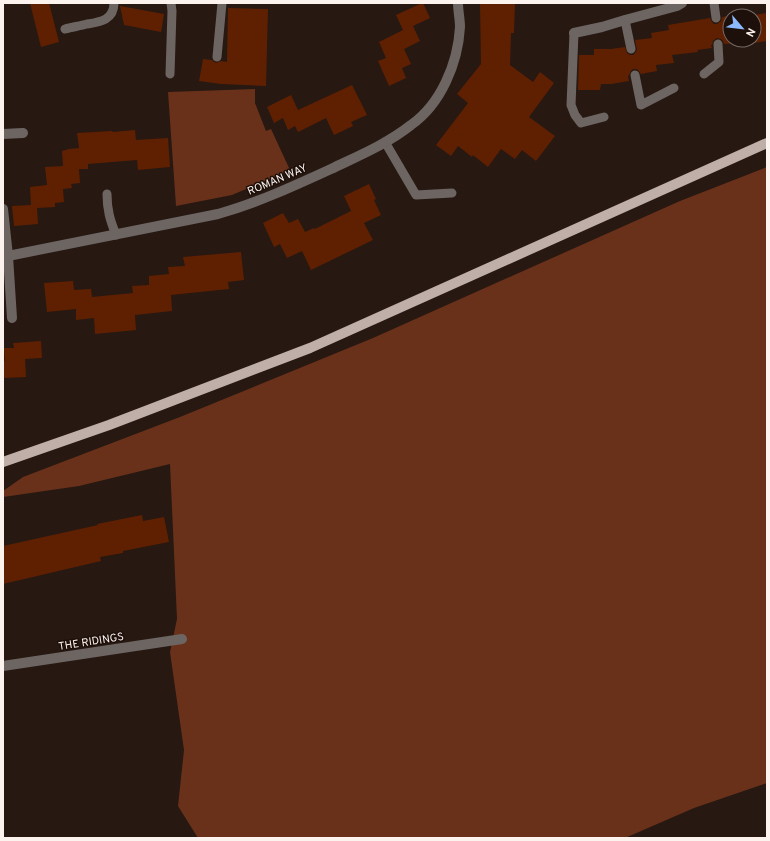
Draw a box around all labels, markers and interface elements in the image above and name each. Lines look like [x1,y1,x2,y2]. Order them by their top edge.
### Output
north arrow [722,8,762,48]
text: N [742,25,758,39]
street label: ROMAN WAY [245,161,309,199]
street label: THE RIDINGS [57,630,125,654]

